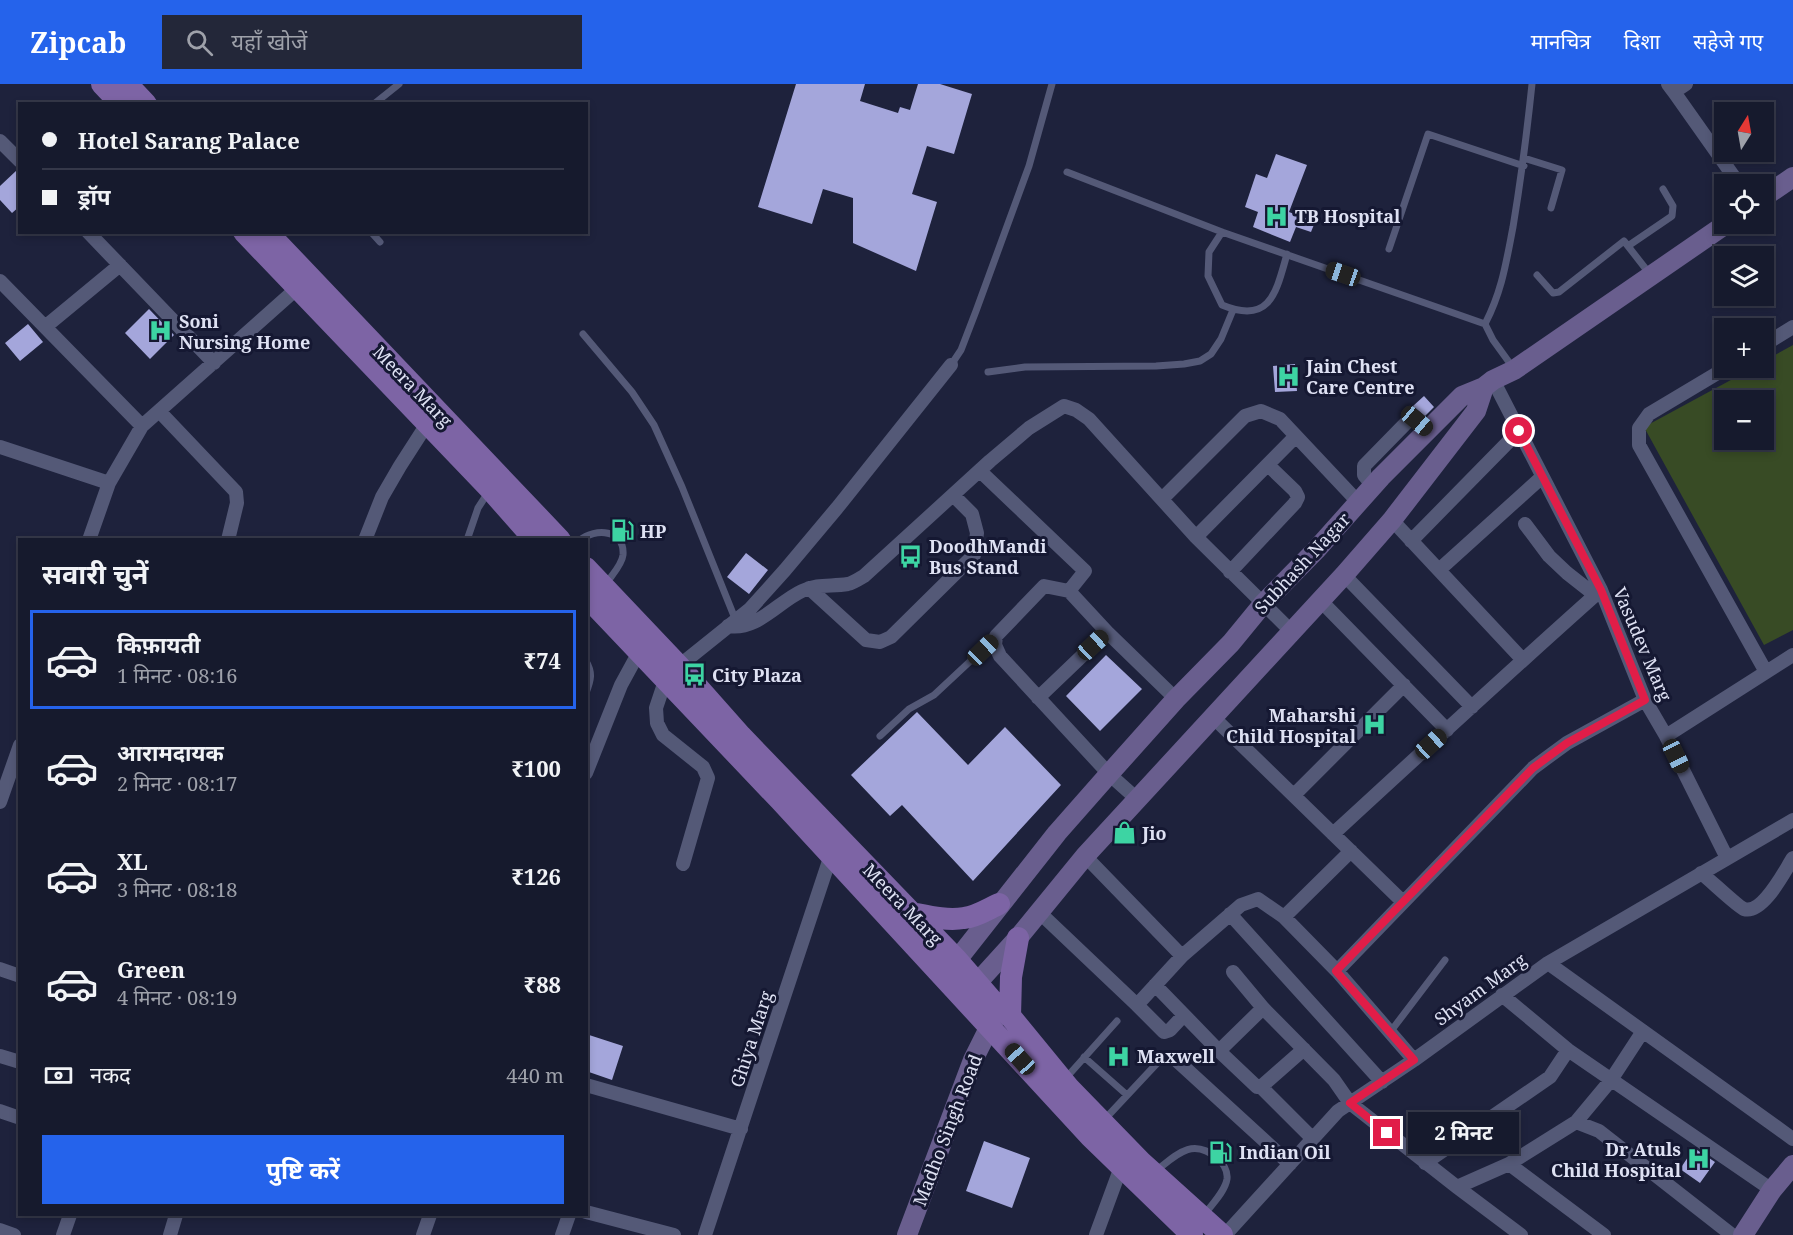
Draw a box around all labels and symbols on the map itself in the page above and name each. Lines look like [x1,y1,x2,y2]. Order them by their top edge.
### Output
north arrow [1714,102,1774,162]
hospital icon: TB Hospital [1264,203,1290,229]
place label: TB Hospital [1295,204,1401,228]
car [1323,260,1363,288]
place label: Soni Nursing Home [179,309,310,354]
hospital icon: Soni Nursing Home [148,318,174,344]
street label: Meera Marg [368,340,458,432]
place label: Jain Chest Care Centre [1305,354,1415,399]
hospital icon: Jain Chest Care Centre [1275,363,1301,389]
car [1397,403,1437,439]
route start [1505,417,1532,444]
street label: Subhash Nagar [1249,507,1356,619]
fuel station icon: HP [609,518,635,544]
place label: HP [640,519,667,543]
place label: DoodhMandi Bus Stand [929,534,1047,579]
bus stop icon: DoodhMandi Bus Stand [898,543,924,569]
street label: Vasudev Marg [1608,583,1678,705]
car [1074,626,1112,664]
car [964,631,1002,669]
bus stop icon: City Plaza [681,662,707,688]
place label: City Plaza [712,663,802,687]
place label: Maharshi Child Hospital [1226,703,1357,748]
hospital icon: Maharshi Child Hospital [1361,712,1387,738]
car [1412,725,1450,763]
car [1660,736,1692,776]
shop icon: Jio [1111,820,1137,846]
place label: Jio [1141,821,1167,845]
street label: Meera Marg [858,858,948,950]
street label: Shyam Marg [1429,947,1531,1030]
street label: Ghiya Marg [724,987,778,1090]
car [1001,1040,1039,1078]
hospital icon: Maxwell [1106,1043,1132,1069]
place label: Maxwell [1137,1044,1216,1068]
street label: Madho Singh Road [907,1051,987,1209]
callout: 2 मिनट [1408,1112,1519,1154]
route end [1373,1119,1400,1146]
place label: Dr Atuls Child Hospital [1551,1137,1682,1182]
fuel station icon: Indian Oil [1208,1139,1234,1165]
place label: Indian Oil [1239,1140,1331,1164]
hospital icon: Dr Atuls Child Hospital [1686,1146,1712,1172]

